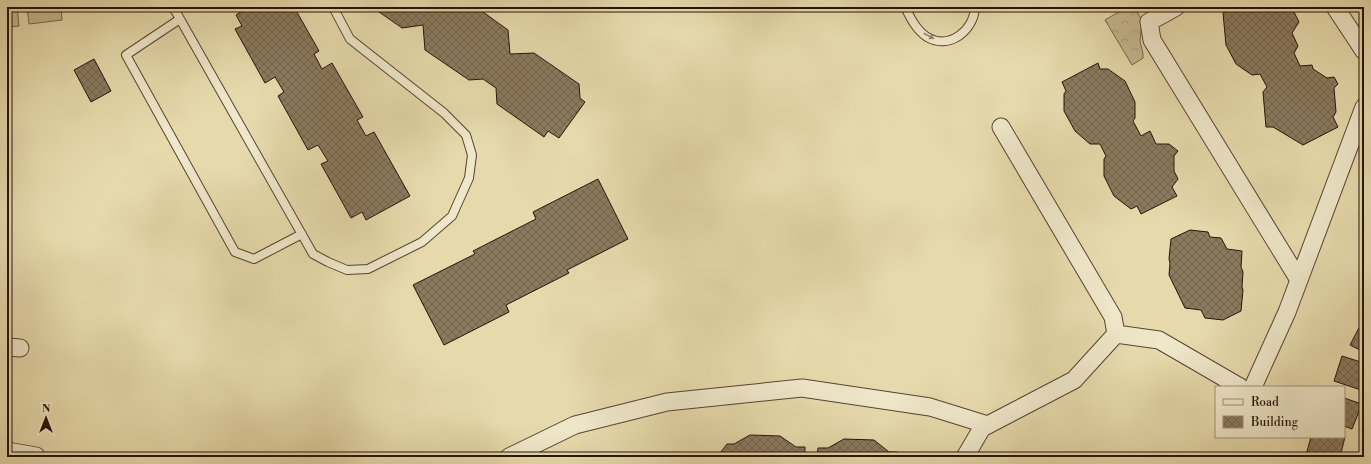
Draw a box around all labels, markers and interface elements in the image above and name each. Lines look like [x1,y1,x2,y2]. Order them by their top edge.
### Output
one-way arrow [923,33,935,39]
legend [1215,386,1345,438]
text: Road [1251,395,1279,410]
north arrow [26,398,66,438]
text: N [42,402,51,416]
text: Building [1250,415,1299,430]

